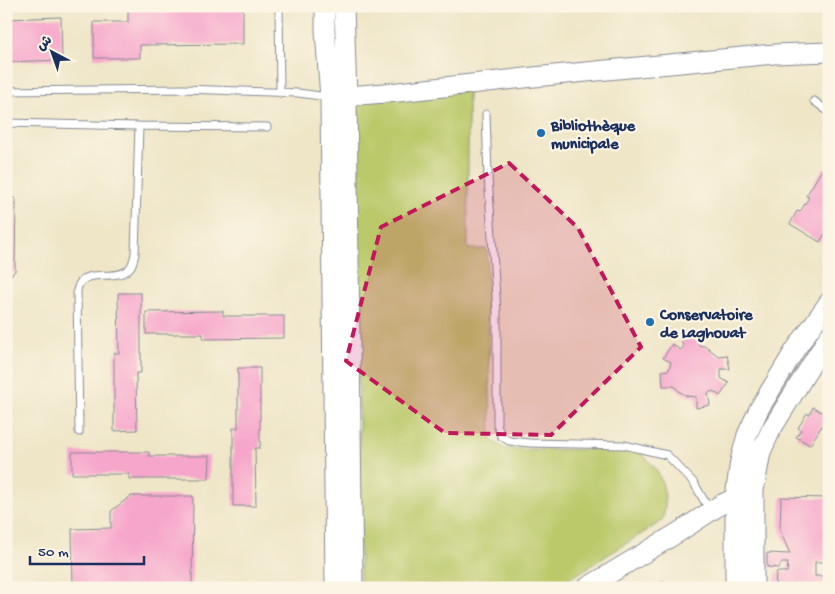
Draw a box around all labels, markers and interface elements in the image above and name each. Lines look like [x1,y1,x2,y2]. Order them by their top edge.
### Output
north arrow [28,28,78,78]
text: ش [34,33,57,56]
place label: Bibliothèque municipale [550,118,636,155]
marker: Bibliothèque municipale [535,127,547,139]
place label: Conservatoire de Laghouat [659,307,753,344]
marker: Conservatoire de Laghouat [644,316,656,328]
scale bar [30,534,144,566]
text: 50 m [38,544,69,562]

